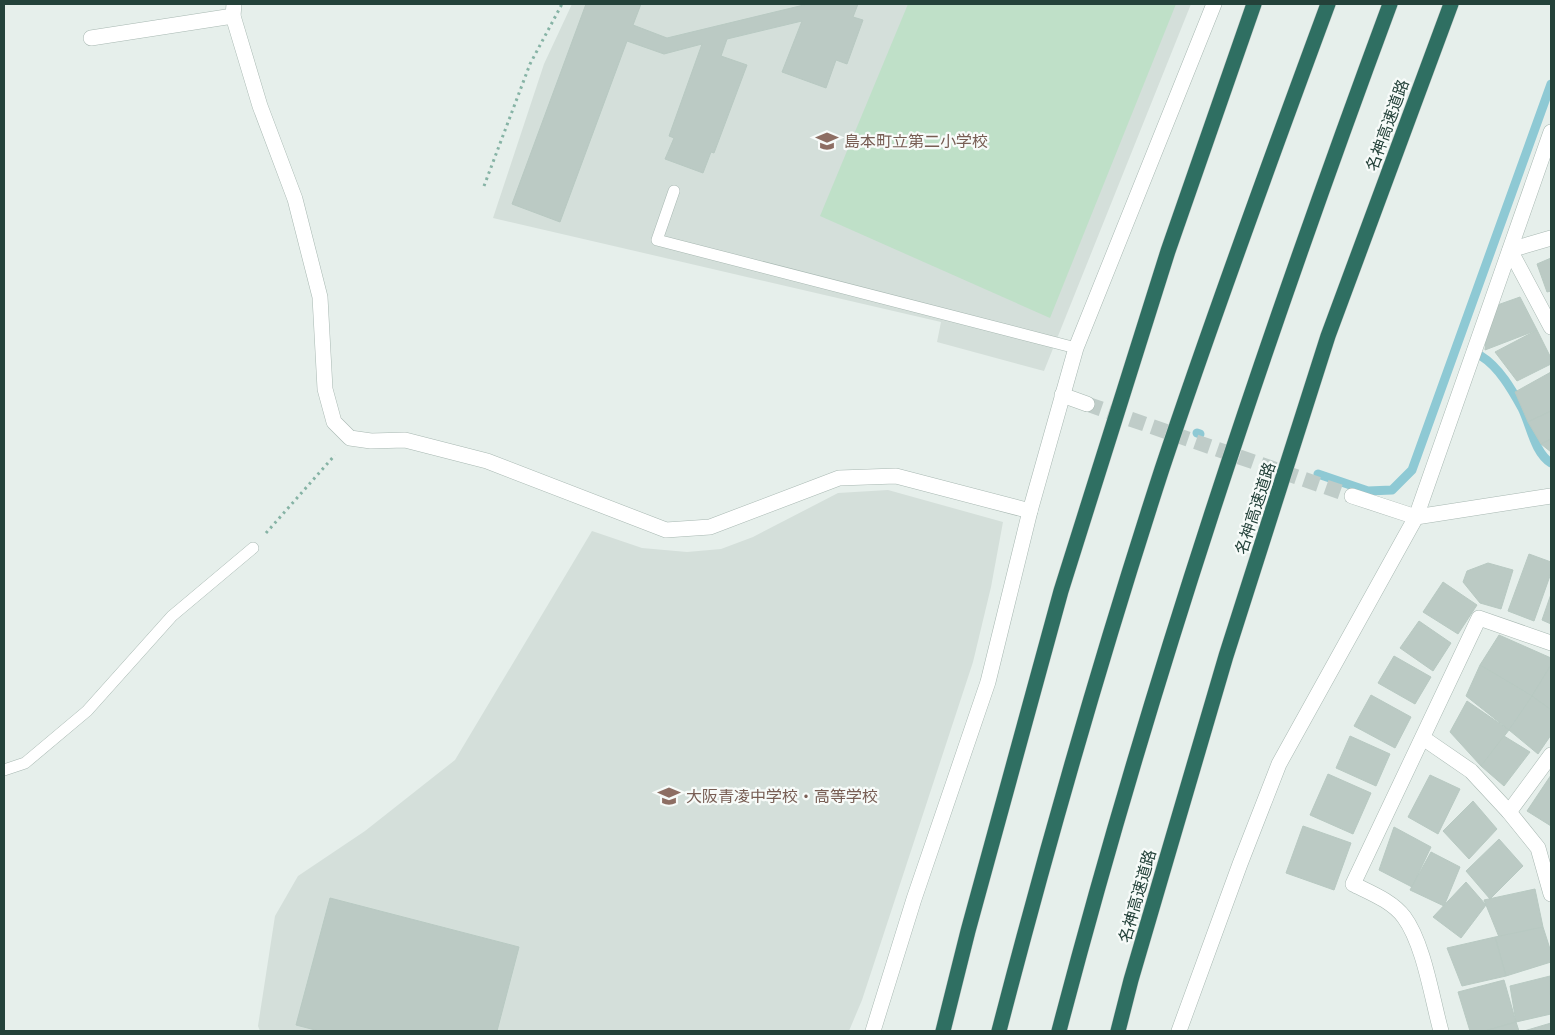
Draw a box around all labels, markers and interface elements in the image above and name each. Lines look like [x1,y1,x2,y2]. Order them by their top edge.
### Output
street label: 名神高速道路 [1362,77,1413,174]
school or university icon: 島本町立第二小学校 [814,128,840,154]
place label: 島本町立第二小学校 [844,132,988,151]
street label: 名神高速道路 [1232,460,1279,557]
school or university icon: 大阪青凌中学校・高等学校 [656,783,682,809]
place label: 大阪青凌中学校・高等学校 [686,787,878,806]
street label: 名神高速道路 [1115,847,1160,945]

